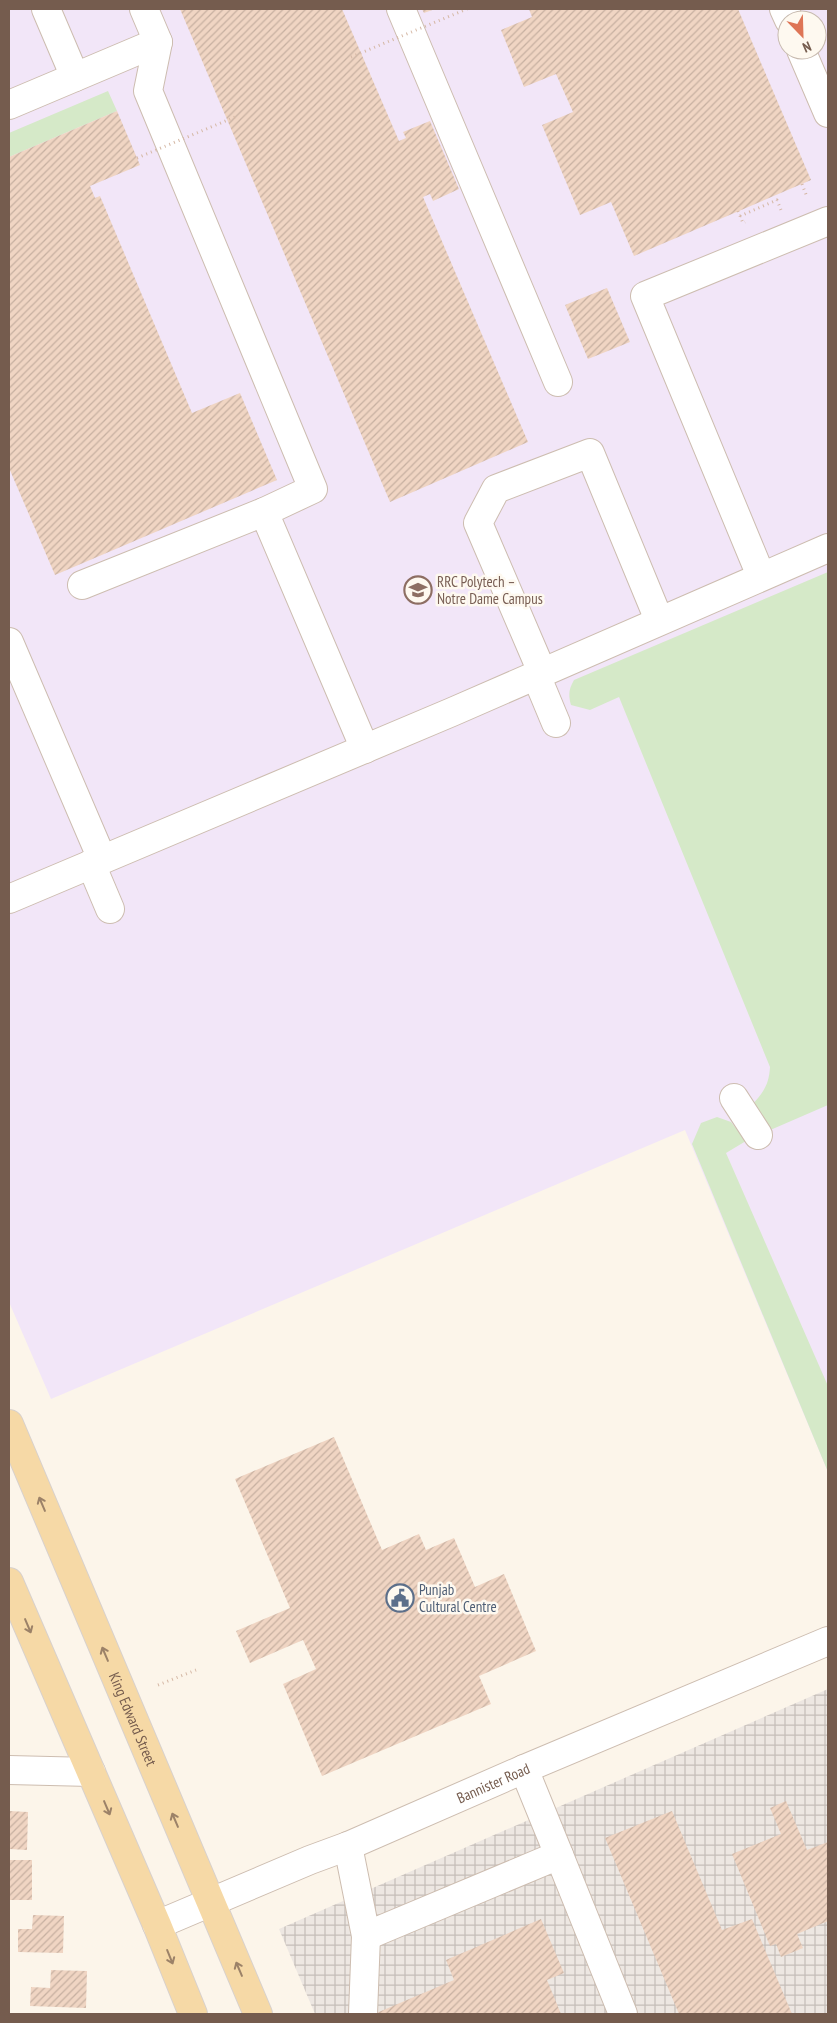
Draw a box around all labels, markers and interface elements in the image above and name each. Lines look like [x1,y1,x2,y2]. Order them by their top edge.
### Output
north arrow [777,10,827,60]
text: N [800,37,814,57]
place label: RRC Polytech – Notre Dame Campus [437,572,543,608]
school or university icon: RRC Polytech – Notre Dame Campus [403,575,433,605]
one-way arrow [37,1497,47,1512]
place label: Punjab Cultural Centre [419,1580,497,1616]
public building icon: Punjab Cultural Centre [385,1583,415,1613]
one-way arrow [24,1618,34,1633]
one-way arrow [100,1647,110,1662]
street label: King Edward Street [105,1669,162,1768]
street label: Bannister Road [454,1758,532,1807]
one-way arrow [102,1800,112,1815]
one-way arrow [170,1813,180,1828]
one-way arrow [166,1949,175,1964]
one-way arrow [233,1962,243,1977]

